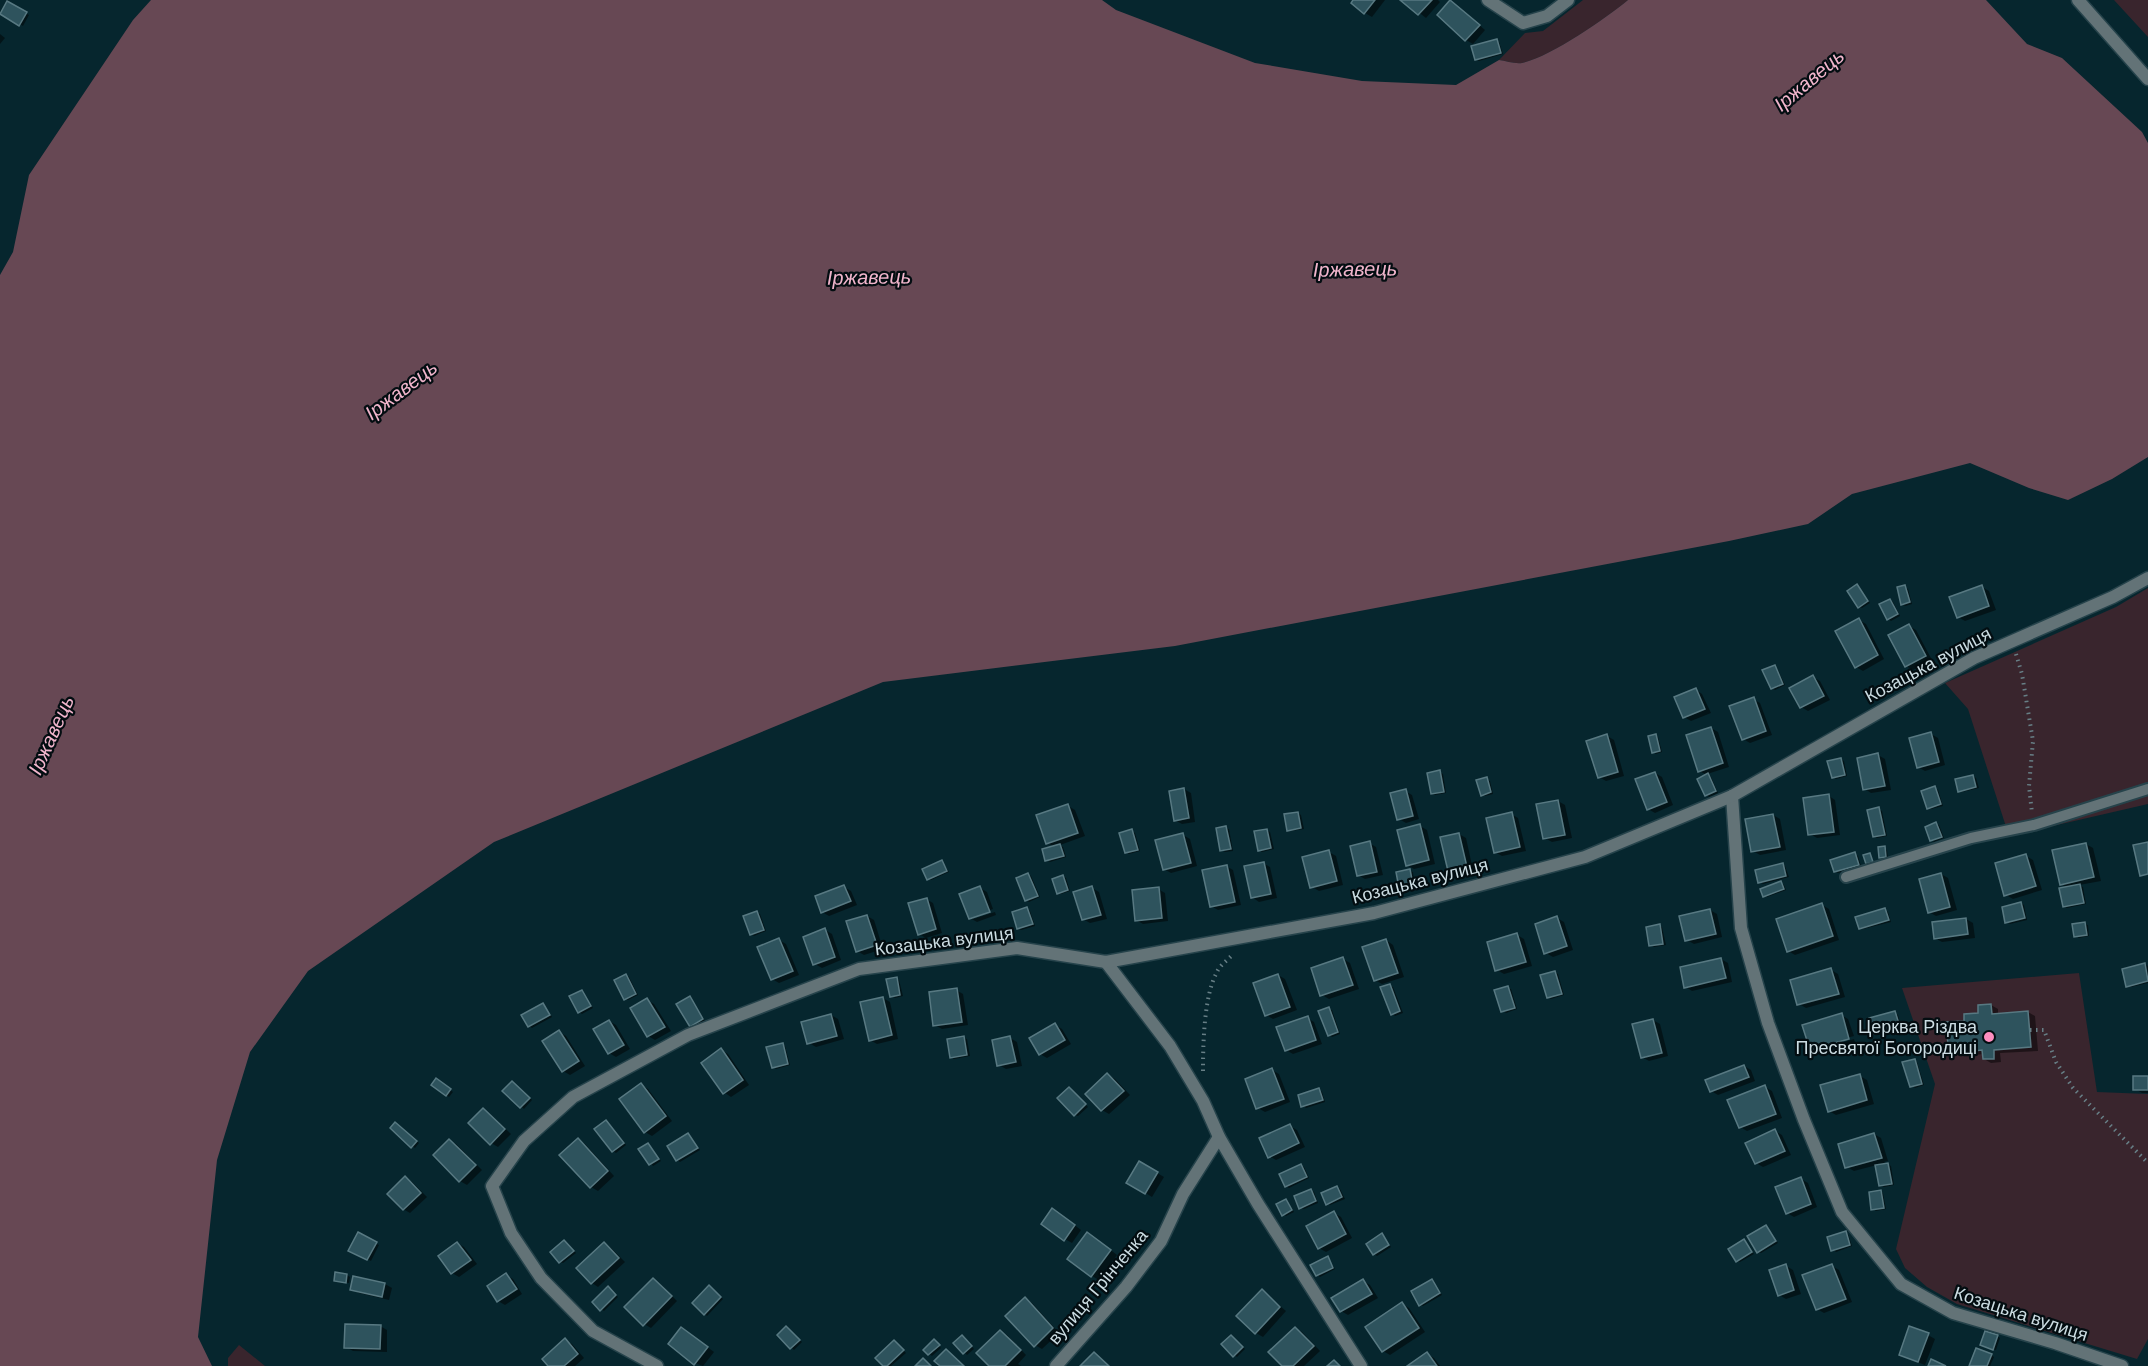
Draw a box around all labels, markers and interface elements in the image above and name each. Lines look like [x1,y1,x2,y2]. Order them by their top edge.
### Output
water label: Іржавець [1768,43,1850,117]
water label: Іржавець [1313,255,1397,283]
water label: Іржавець [827,263,911,291]
water label: Іржавець [359,354,443,426]
street label: Козацька вулиця [1861,622,1995,708]
water label: Іржавець [22,691,80,779]
street label: Козацька вулиця [1349,852,1491,910]
street label: Козацька вулиця [873,921,1015,961]
place label: Церква Різдва Пресвятої Богородиці [1796,1015,1978,1060]
marker: Церква Різдва Пресвятої Богородиці [1982,1030,1996,1044]
street label: вулиця Грінченка [1043,1224,1154,1350]
street label: Козацька вулиця [1951,1281,2091,1347]

